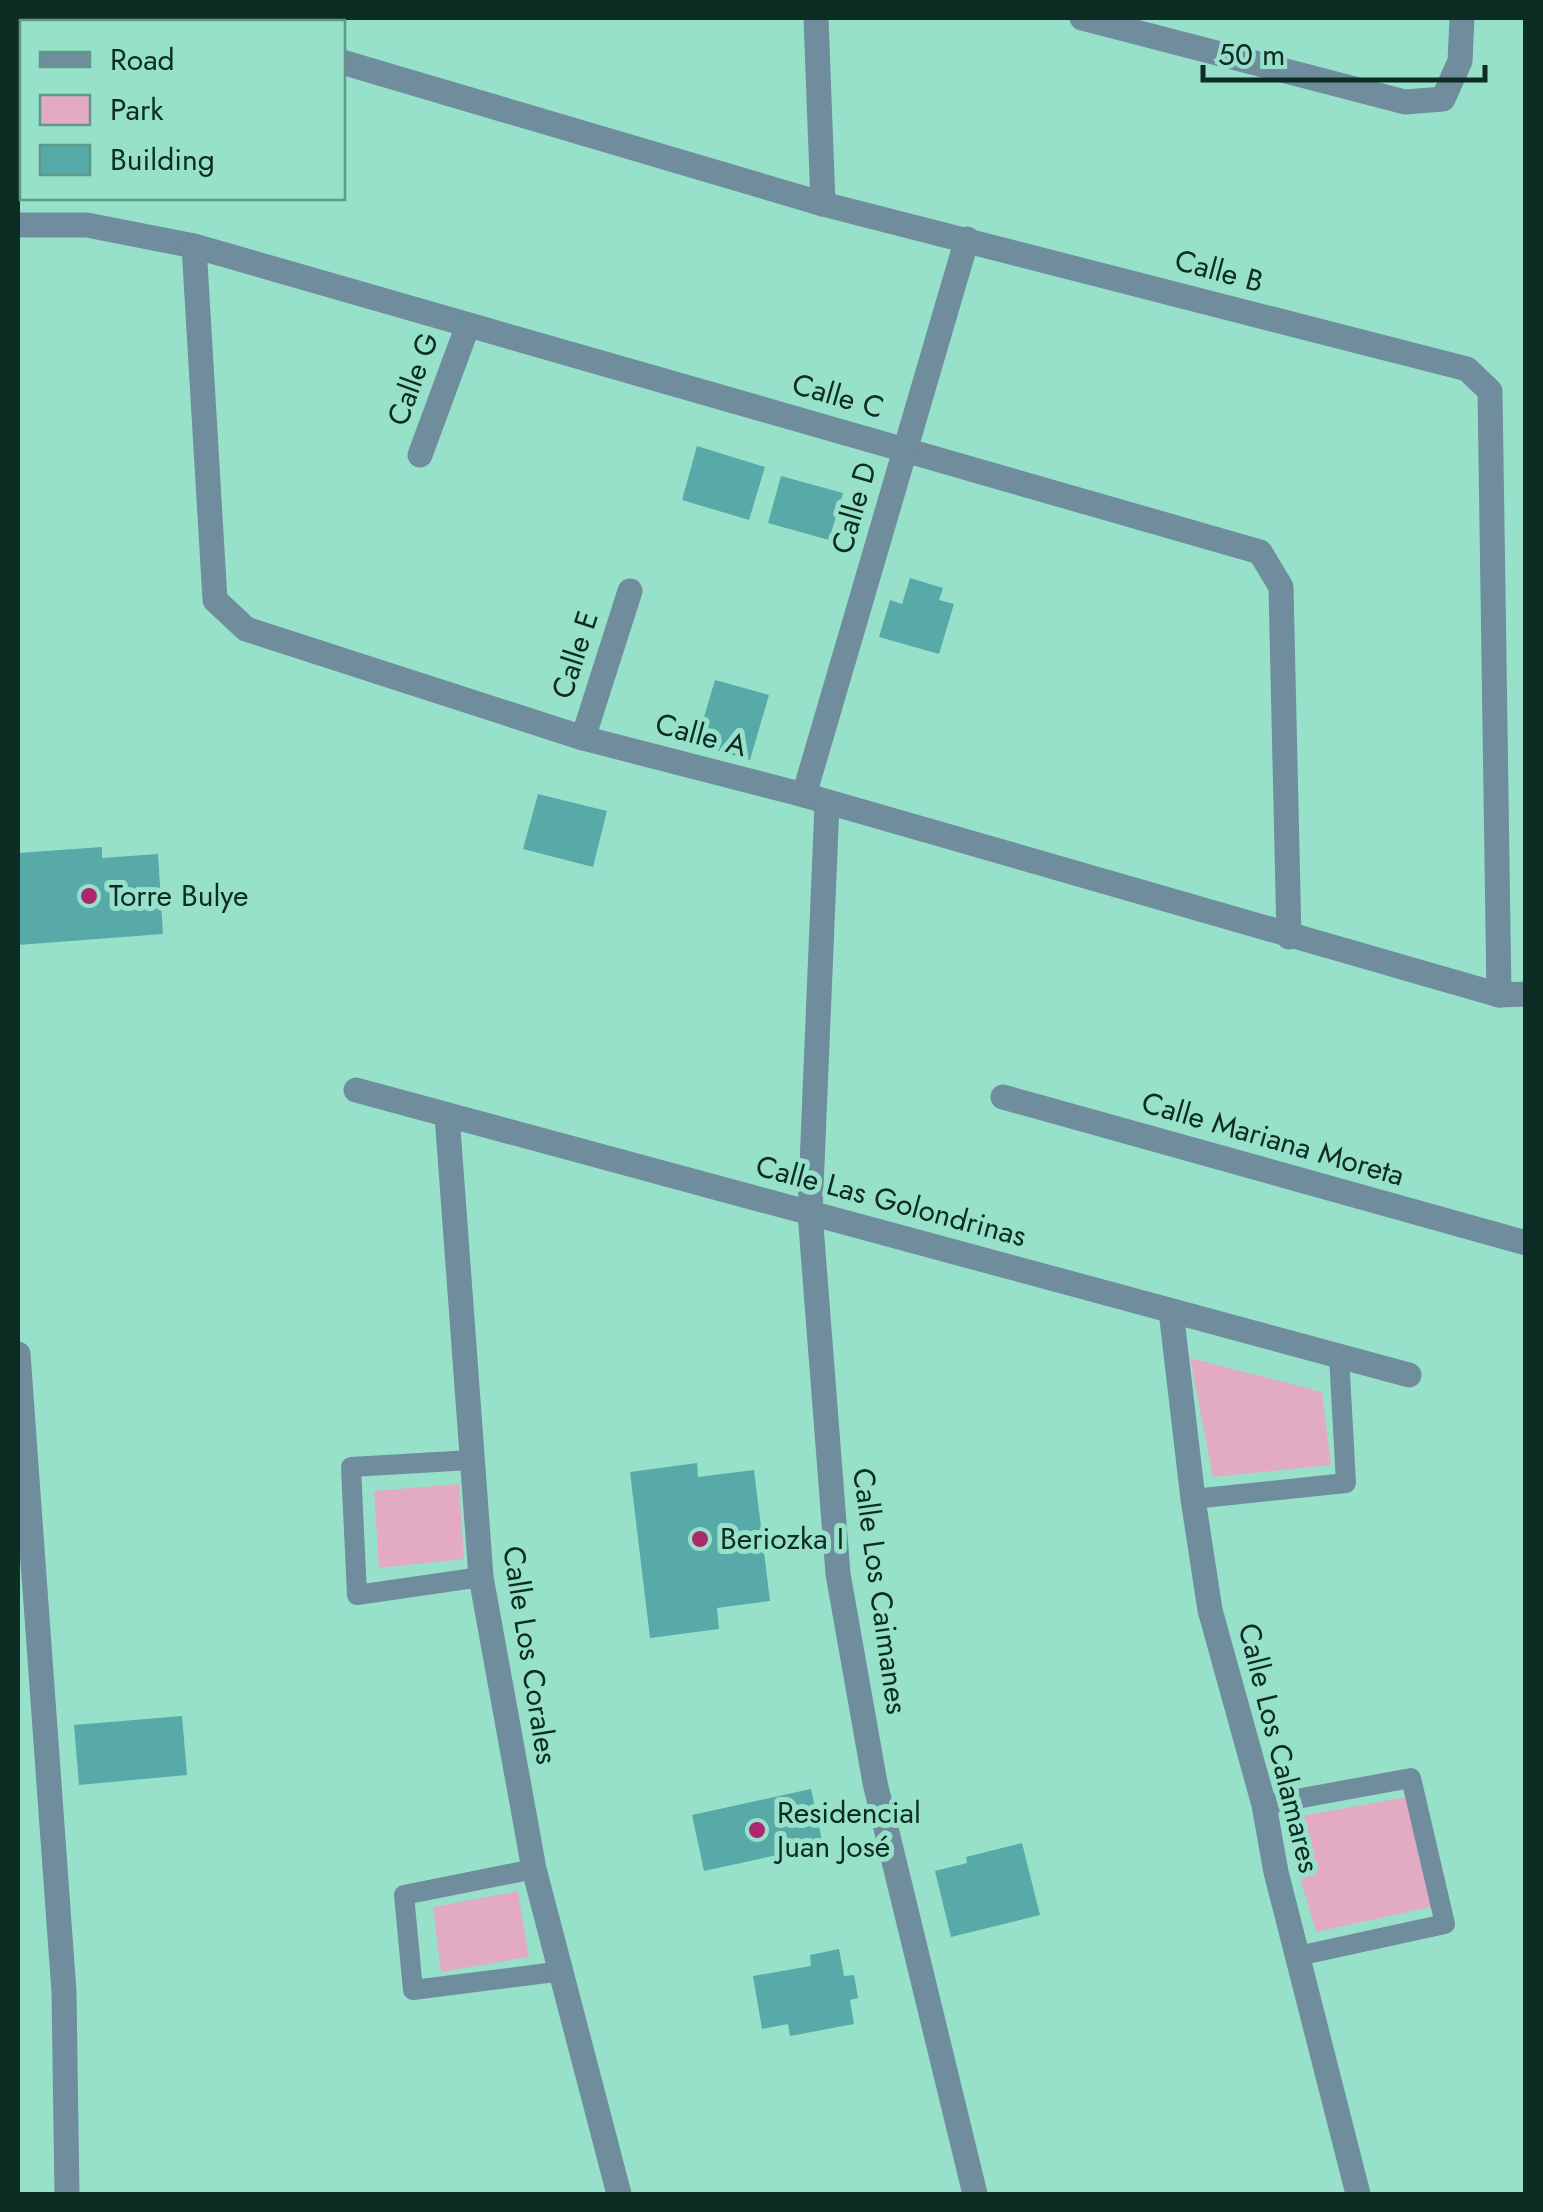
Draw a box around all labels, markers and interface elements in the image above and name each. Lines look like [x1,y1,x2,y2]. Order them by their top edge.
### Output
legend [20,20,345,200]
scale bar [1203,20,1486,82]
text: 50 m [1218,33,1285,76]
text: Road [110,38,175,81]
text: Park [110,88,164,131]
text: Building [110,138,215,181]
street label: Calle B [1170,238,1268,303]
street label: Calle G [376,326,449,432]
street label: Calle C [787,362,889,429]
street label: Calle D [820,457,887,559]
street label: Calle E [540,606,609,704]
street label: Calle A [651,702,752,767]
place label: Torre Bulye [109,874,249,917]
marker: Torre Bulye [78,885,100,907]
street label: Calle Mariana Moreta [1137,1080,1409,1197]
street label: Calle Las Golondrinas [751,1144,1031,1257]
street label: Calle Los Caimanes [842,1465,919,1717]
place label: Beriozka I [720,1517,844,1560]
marker: Beriozka I [689,1528,711,1550]
street label: Calle Los Corales [492,1543,569,1767]
street label: Calle Los Calamares [1228,1619,1331,1877]
place label: Residencial Juan José [773,1791,921,1868]
marker: Residencial Juan José [746,1819,768,1841]

